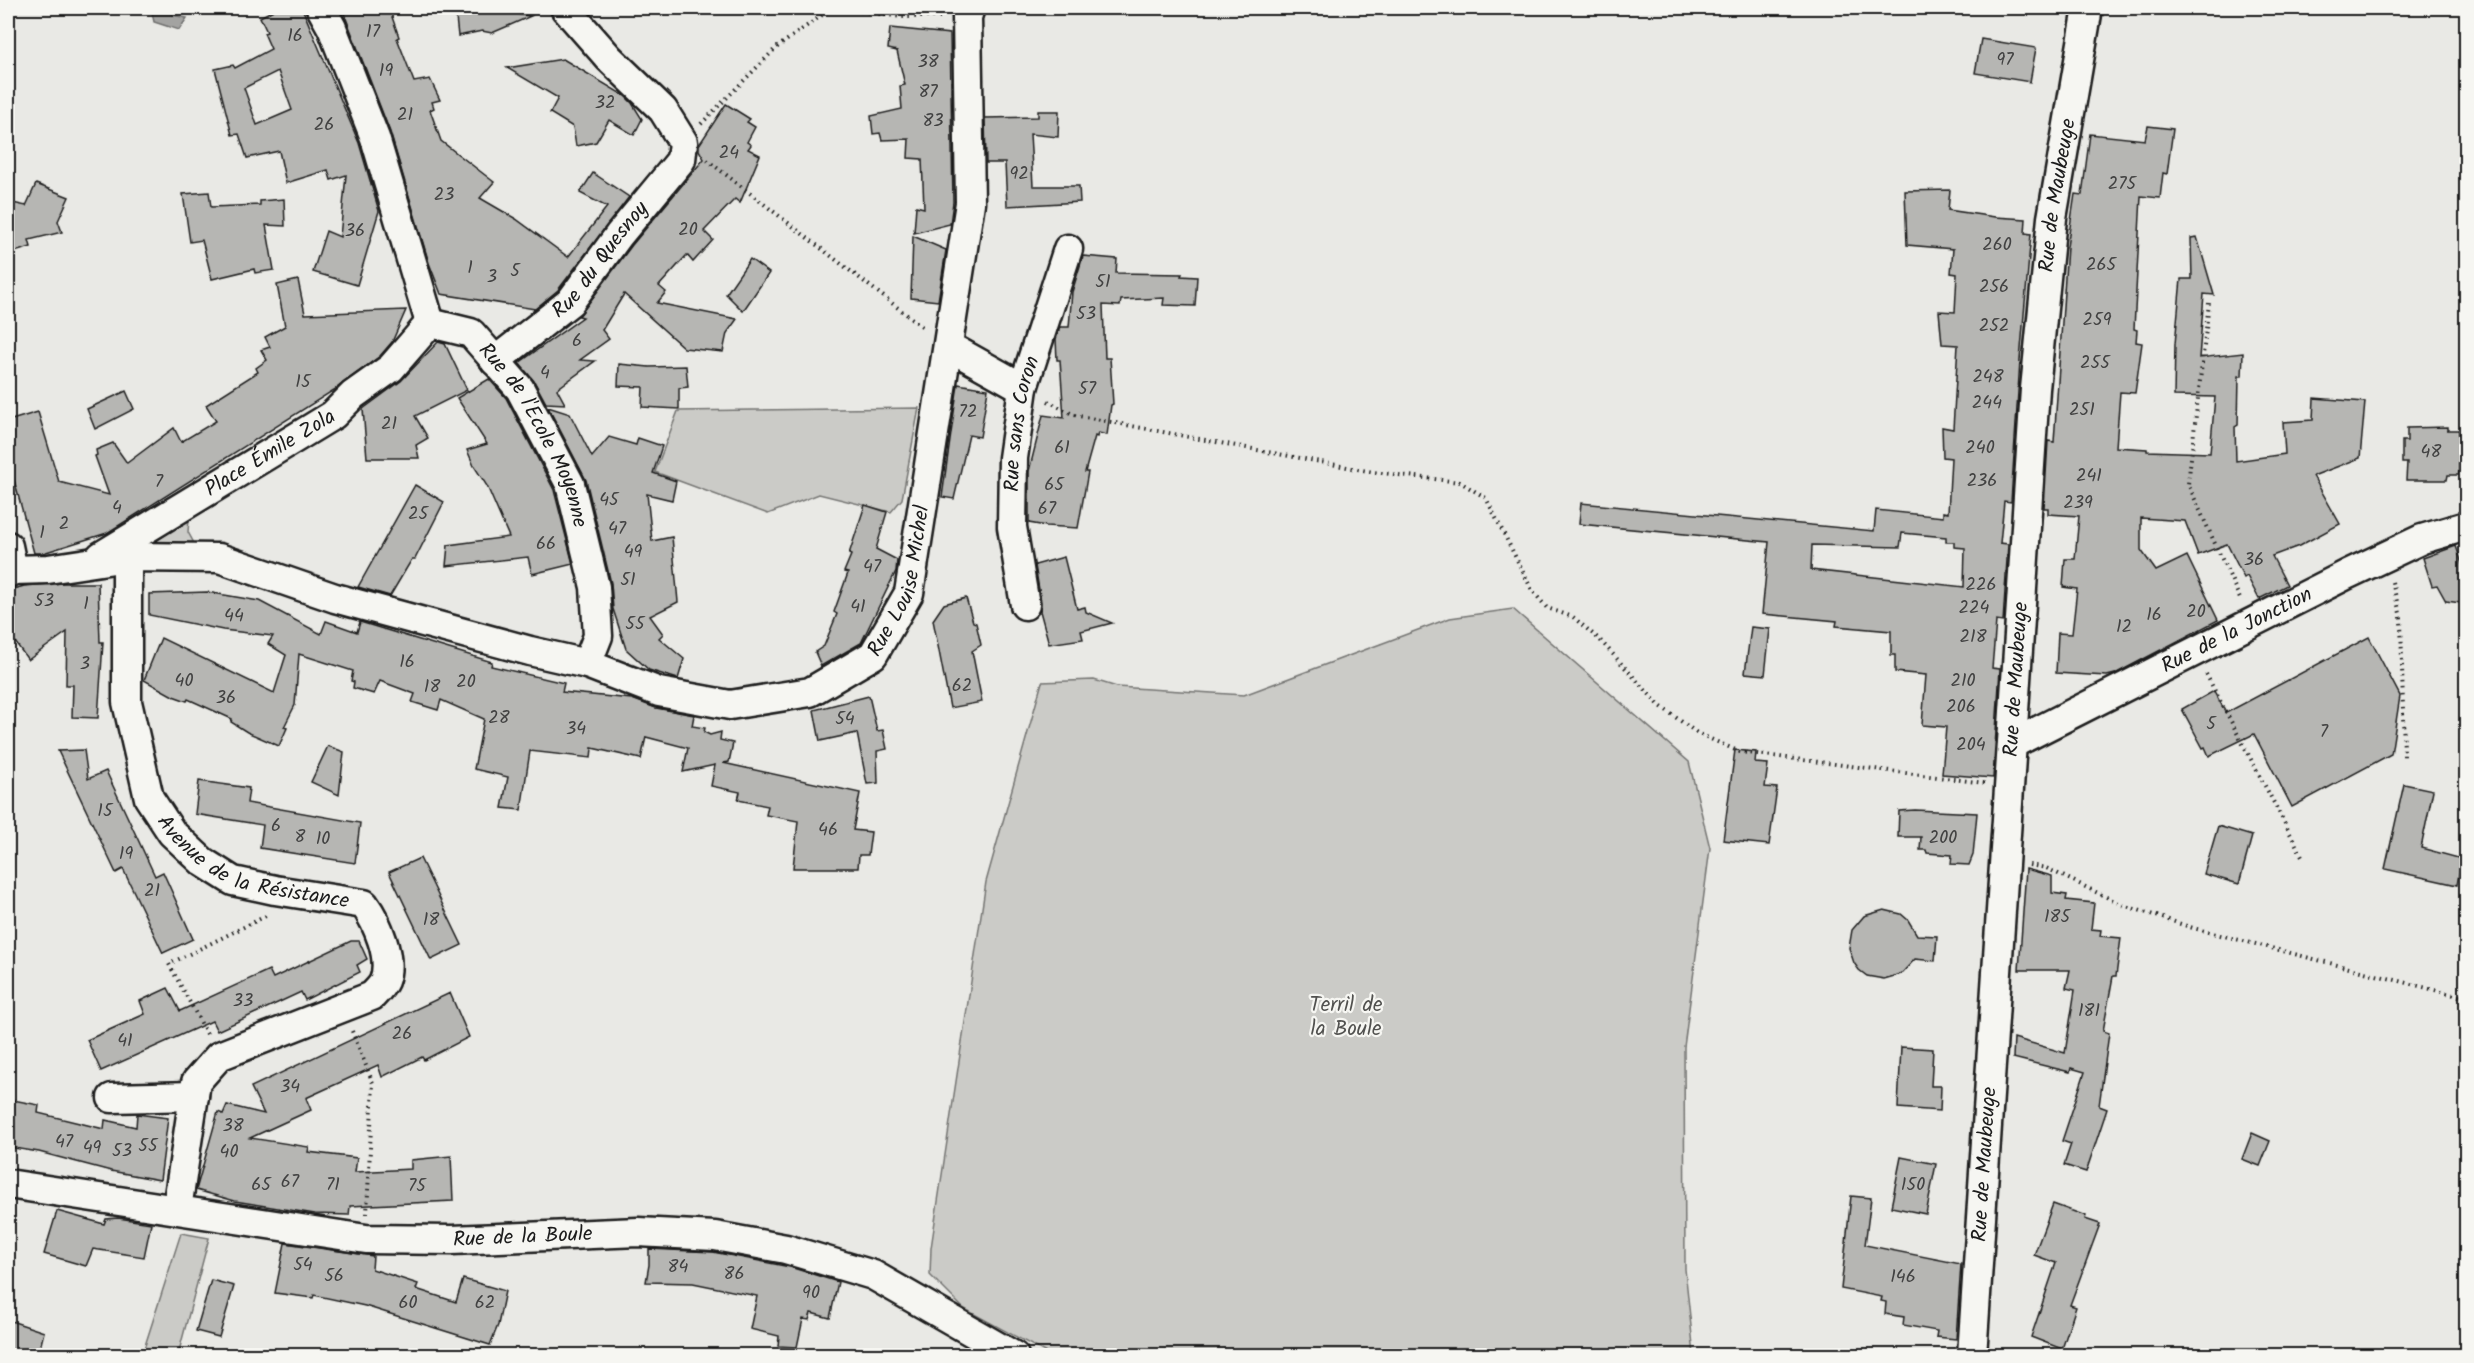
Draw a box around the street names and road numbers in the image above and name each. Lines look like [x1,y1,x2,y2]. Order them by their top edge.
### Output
street label: Rue de Maubeuge [2030,115,2085,274]
street label: Rue du Quesnoy [545,194,657,327]
street label: Rue de l'Ecole Moyenne [470,335,597,531]
street label: Rue sans Coron [996,352,1049,492]
street label: Place Émile Zola [198,401,342,506]
street label: Rue Louise Michel [859,503,939,663]
street label: Rue de la Jonction [2155,578,2318,682]
street label: Rue de Maubeuge [1995,600,2038,758]
street label: Avenue de la Résistance [148,808,352,918]
street label: Rue de Maubeuge [1963,1085,2006,1243]
street label: Rue de la Boule [452,1217,594,1256]

